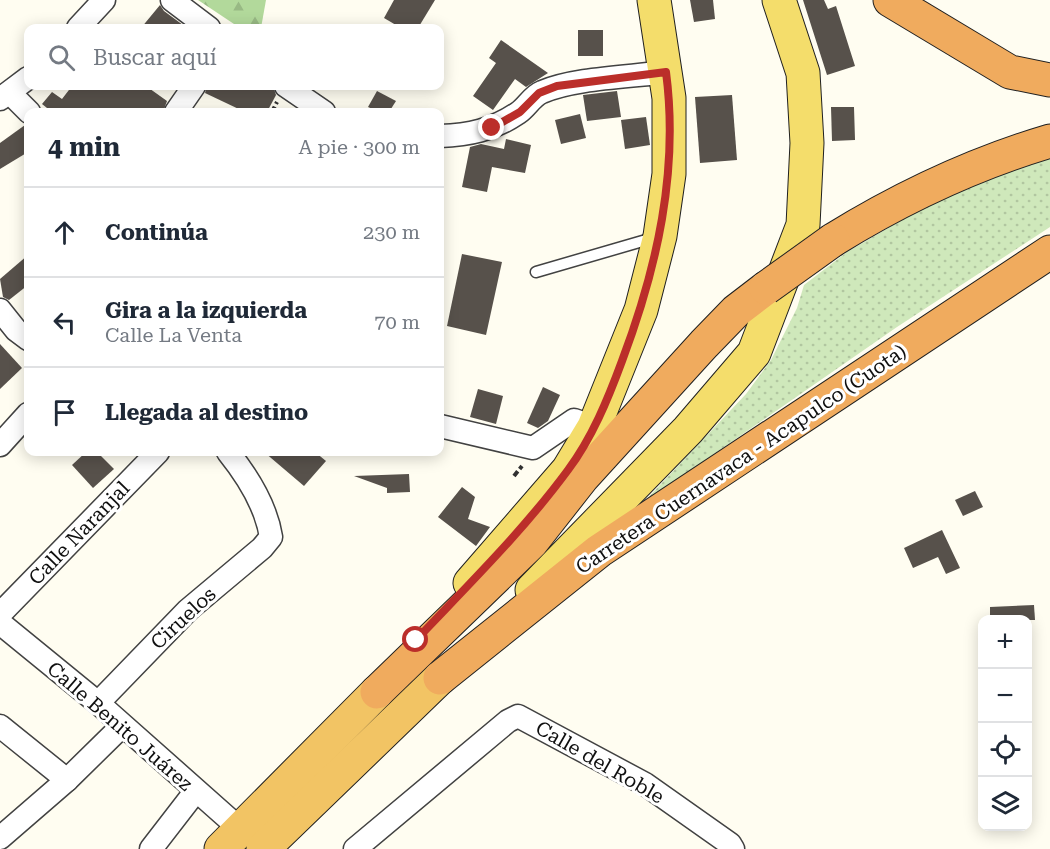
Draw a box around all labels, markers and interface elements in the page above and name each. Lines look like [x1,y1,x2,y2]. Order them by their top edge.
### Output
search box [24,24,444,90]
icon: search [45,41,78,74]
text: Buscar aquí [93,45,217,70]
route end [478,114,504,140]
text: 4 min [48,132,120,162]
text: A pie · 300 m [298,135,420,159]
icon: ahead [48,216,81,249]
text: Continúa [105,220,208,245]
text: 230 m [363,220,420,244]
text: Gira a la izquierda [105,298,307,323]
icon: left [48,306,81,339]
text: 70 m [374,310,420,334]
text: Calle La Venta [105,323,242,347]
street label: Carretera Cuernavaca - Acapulco (Cuota) [571,339,911,579]
icon: arrive [48,396,81,429]
text: Llegada al destino [105,400,308,425]
street label: Calle Naranjal [24,476,134,590]
street label: Ciruelos [145,582,221,654]
map controls [978,615,1032,831]
button: + [978,615,1032,669]
route start [402,626,428,652]
street label: Calle Benito Juárez [42,656,198,796]
button: − [978,669,1032,723]
street label: Calle del Roble [531,716,669,808]
button: locate [978,723,1032,777]
button: layers [978,777,1032,831]

